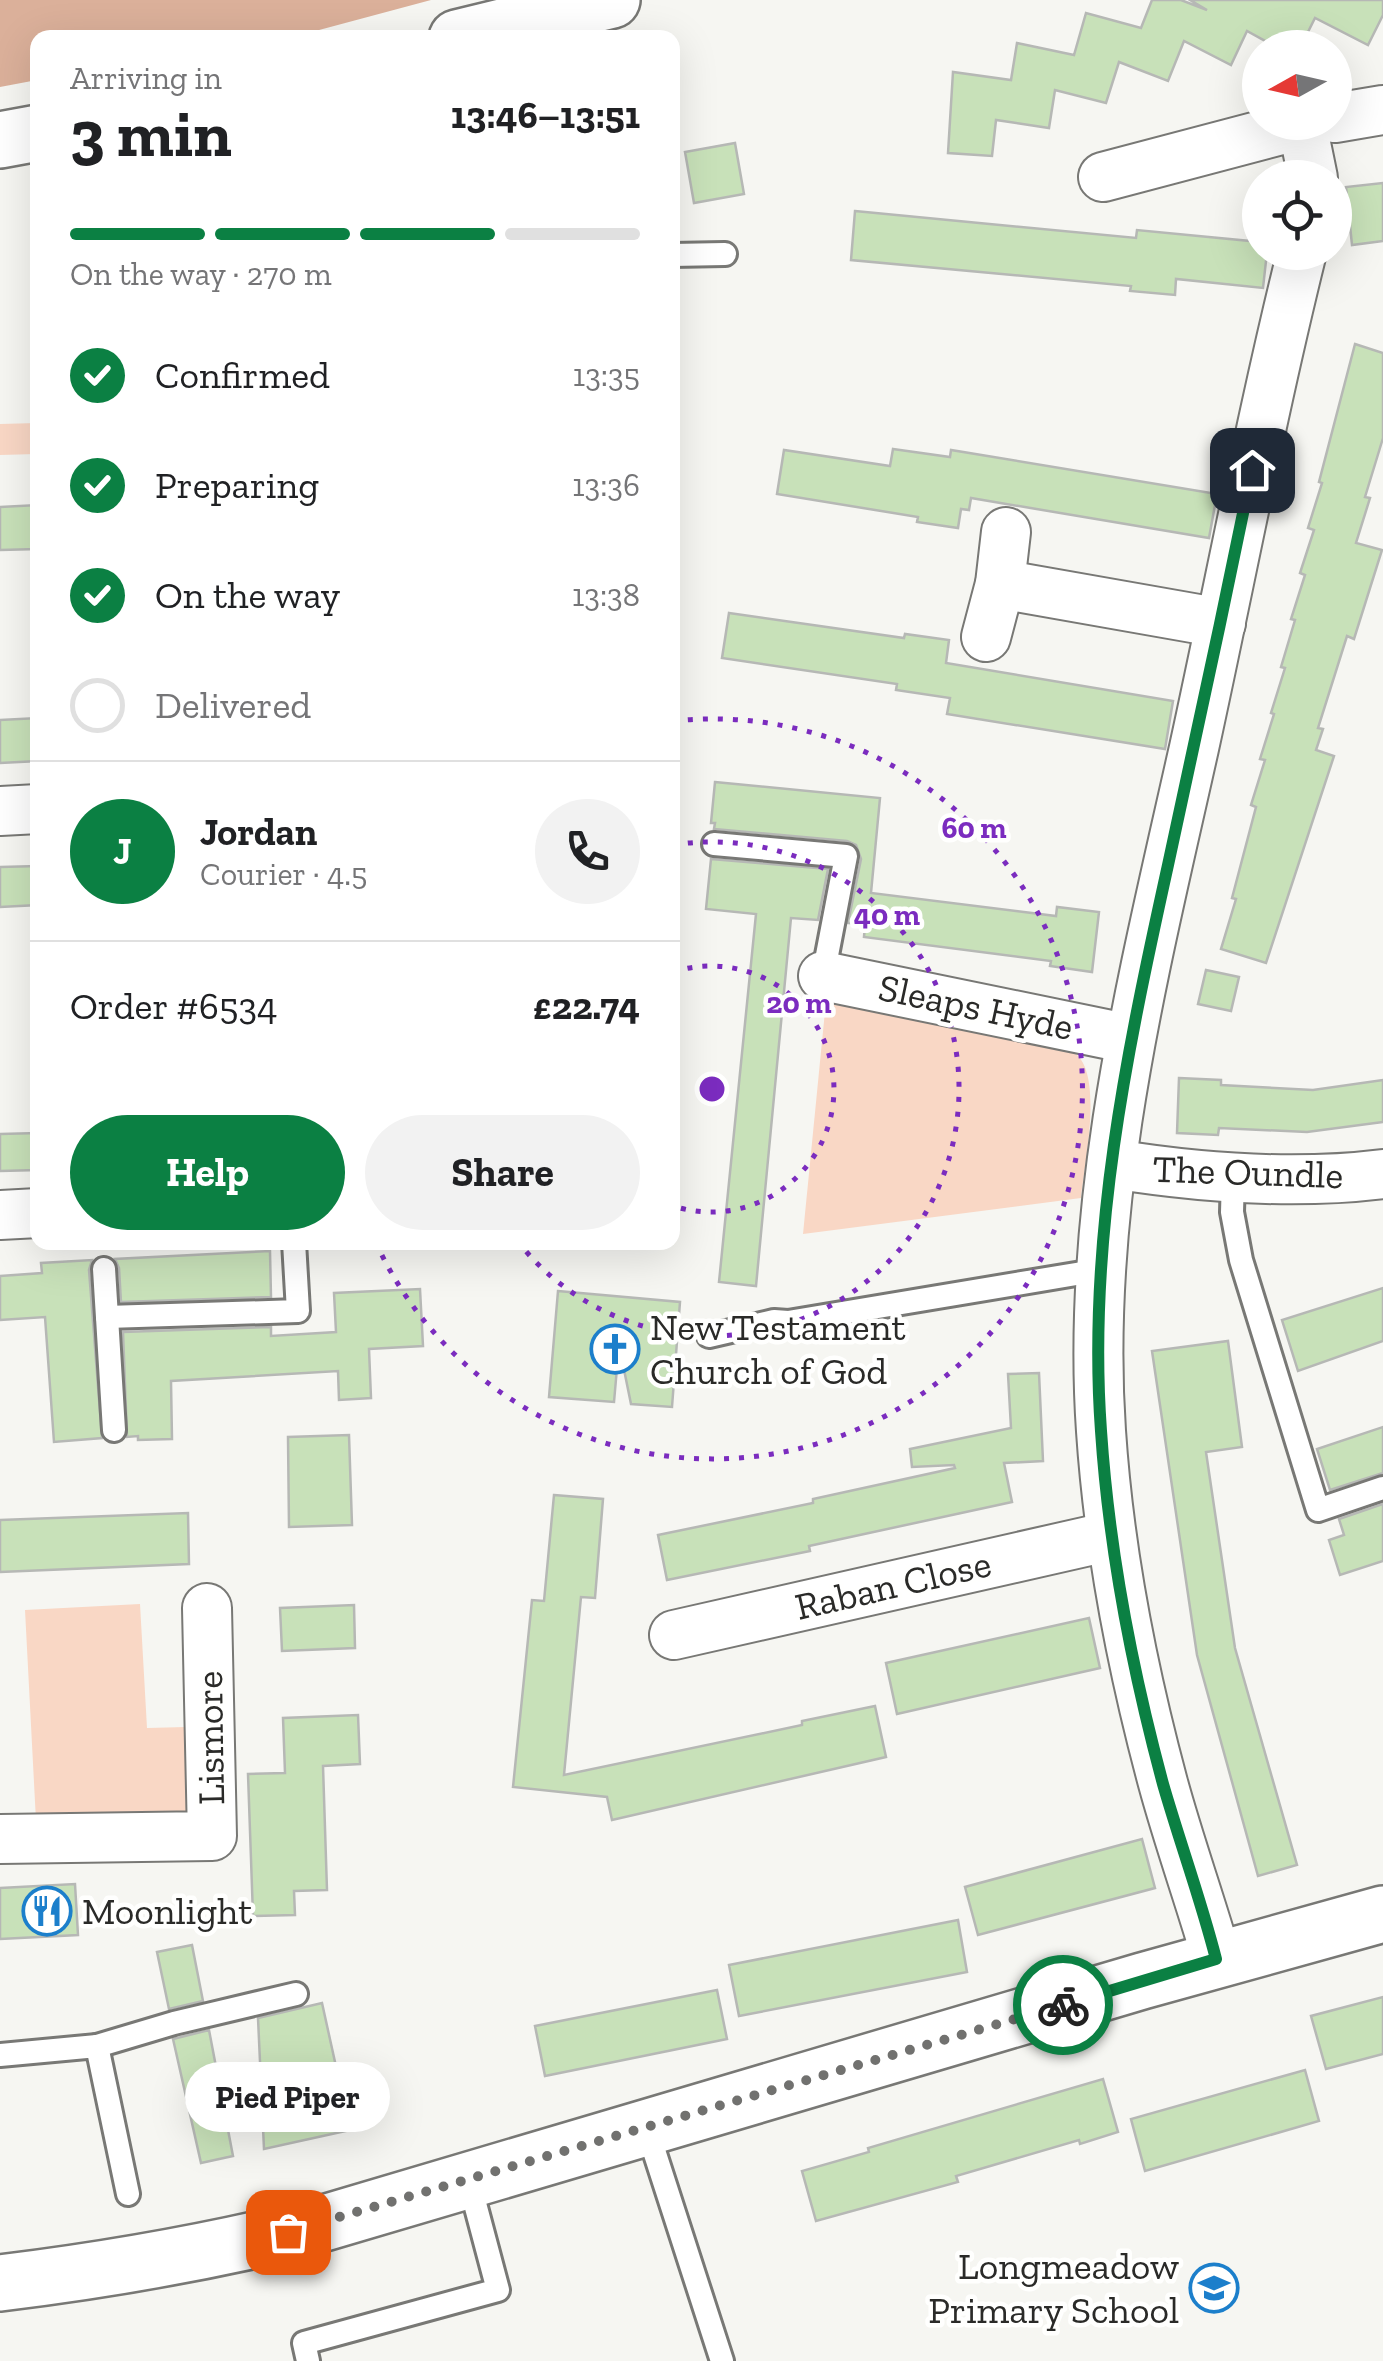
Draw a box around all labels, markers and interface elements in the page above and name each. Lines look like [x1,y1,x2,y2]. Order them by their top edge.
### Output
north arrow [1242,30,1352,140]
map controls [1242,30,1352,270]
text: Arriving in [70,59,222,97]
text: 13:46–13:51 [451,92,640,138]
text: 3 min [70,95,232,173]
button: locate [1242,160,1352,270]
text: On the way · 270 m [70,255,332,293]
icon: check [70,348,125,403]
text: Confirmed [155,352,330,398]
text: 13:35 [573,356,640,394]
pin [1210,428,1295,513]
icon: home [1225,443,1280,498]
icon: check [70,458,125,513]
text: Preparing [155,462,319,508]
text: 13:36 [572,466,640,504]
icon: check [70,568,125,623]
text: On the way [155,572,340,618]
text: 13:38 [572,576,640,614]
text: Delivered [155,682,311,728]
button: phone [535,799,640,904]
text: Jordan [200,809,317,855]
text: 60 m [941,810,1007,846]
text: J [113,828,132,874]
text: Courier · 4.5 [200,855,367,893]
text: 40 m [854,897,920,933]
street label: Sleaps Hyde [874,964,1078,1050]
text: Order #6534 [70,983,278,1029]
text: £22.74 [533,983,640,1029]
text: 20 m [766,985,832,1021]
centre of rings [694,1071,730,1107]
button: Help [70,1115,345,1230]
button: Share [365,1115,640,1230]
street label: The Oundle [1152,1146,1344,1198]
place label: New Testament Church of God [650,1304,906,1394]
church icon: New Testament Church of God [589,1323,641,1375]
street label: Raban Close [791,1540,995,1630]
street label: Lismore [186,1671,234,1805]
restaurant icon: Moonlight [21,1885,73,1937]
place label: Moonlight [82,1888,252,1934]
courier [1013,1955,1113,2055]
icon: bike [1036,1978,1091,2033]
callout: Pied Piper [186,2062,390,2132]
text: Pied Piper [215,2078,360,2116]
pin [246,2190,331,2275]
icon: bag [261,2205,316,2260]
place label: Longmeadow Primary School [928,2243,1179,2333]
school or university icon: Longmeadow Primary School [1188,2262,1240,2314]

